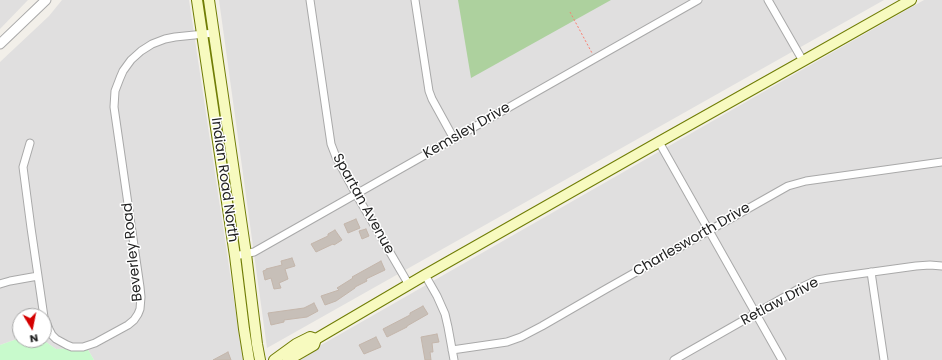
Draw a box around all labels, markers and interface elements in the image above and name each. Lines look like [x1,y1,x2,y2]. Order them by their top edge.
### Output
street label: Kemsley Drive [421,99,513,163]
street label: Indian Road North [207,117,241,243]
street label: Spartan Avenue [328,151,398,257]
street label: Charlesworth Drive [630,200,754,280]
street label: Beverley Road [119,202,147,302]
street label: Retlaw Drive [738,275,822,329]
north arrow [12,308,52,348]
text: N [28,330,39,347]

